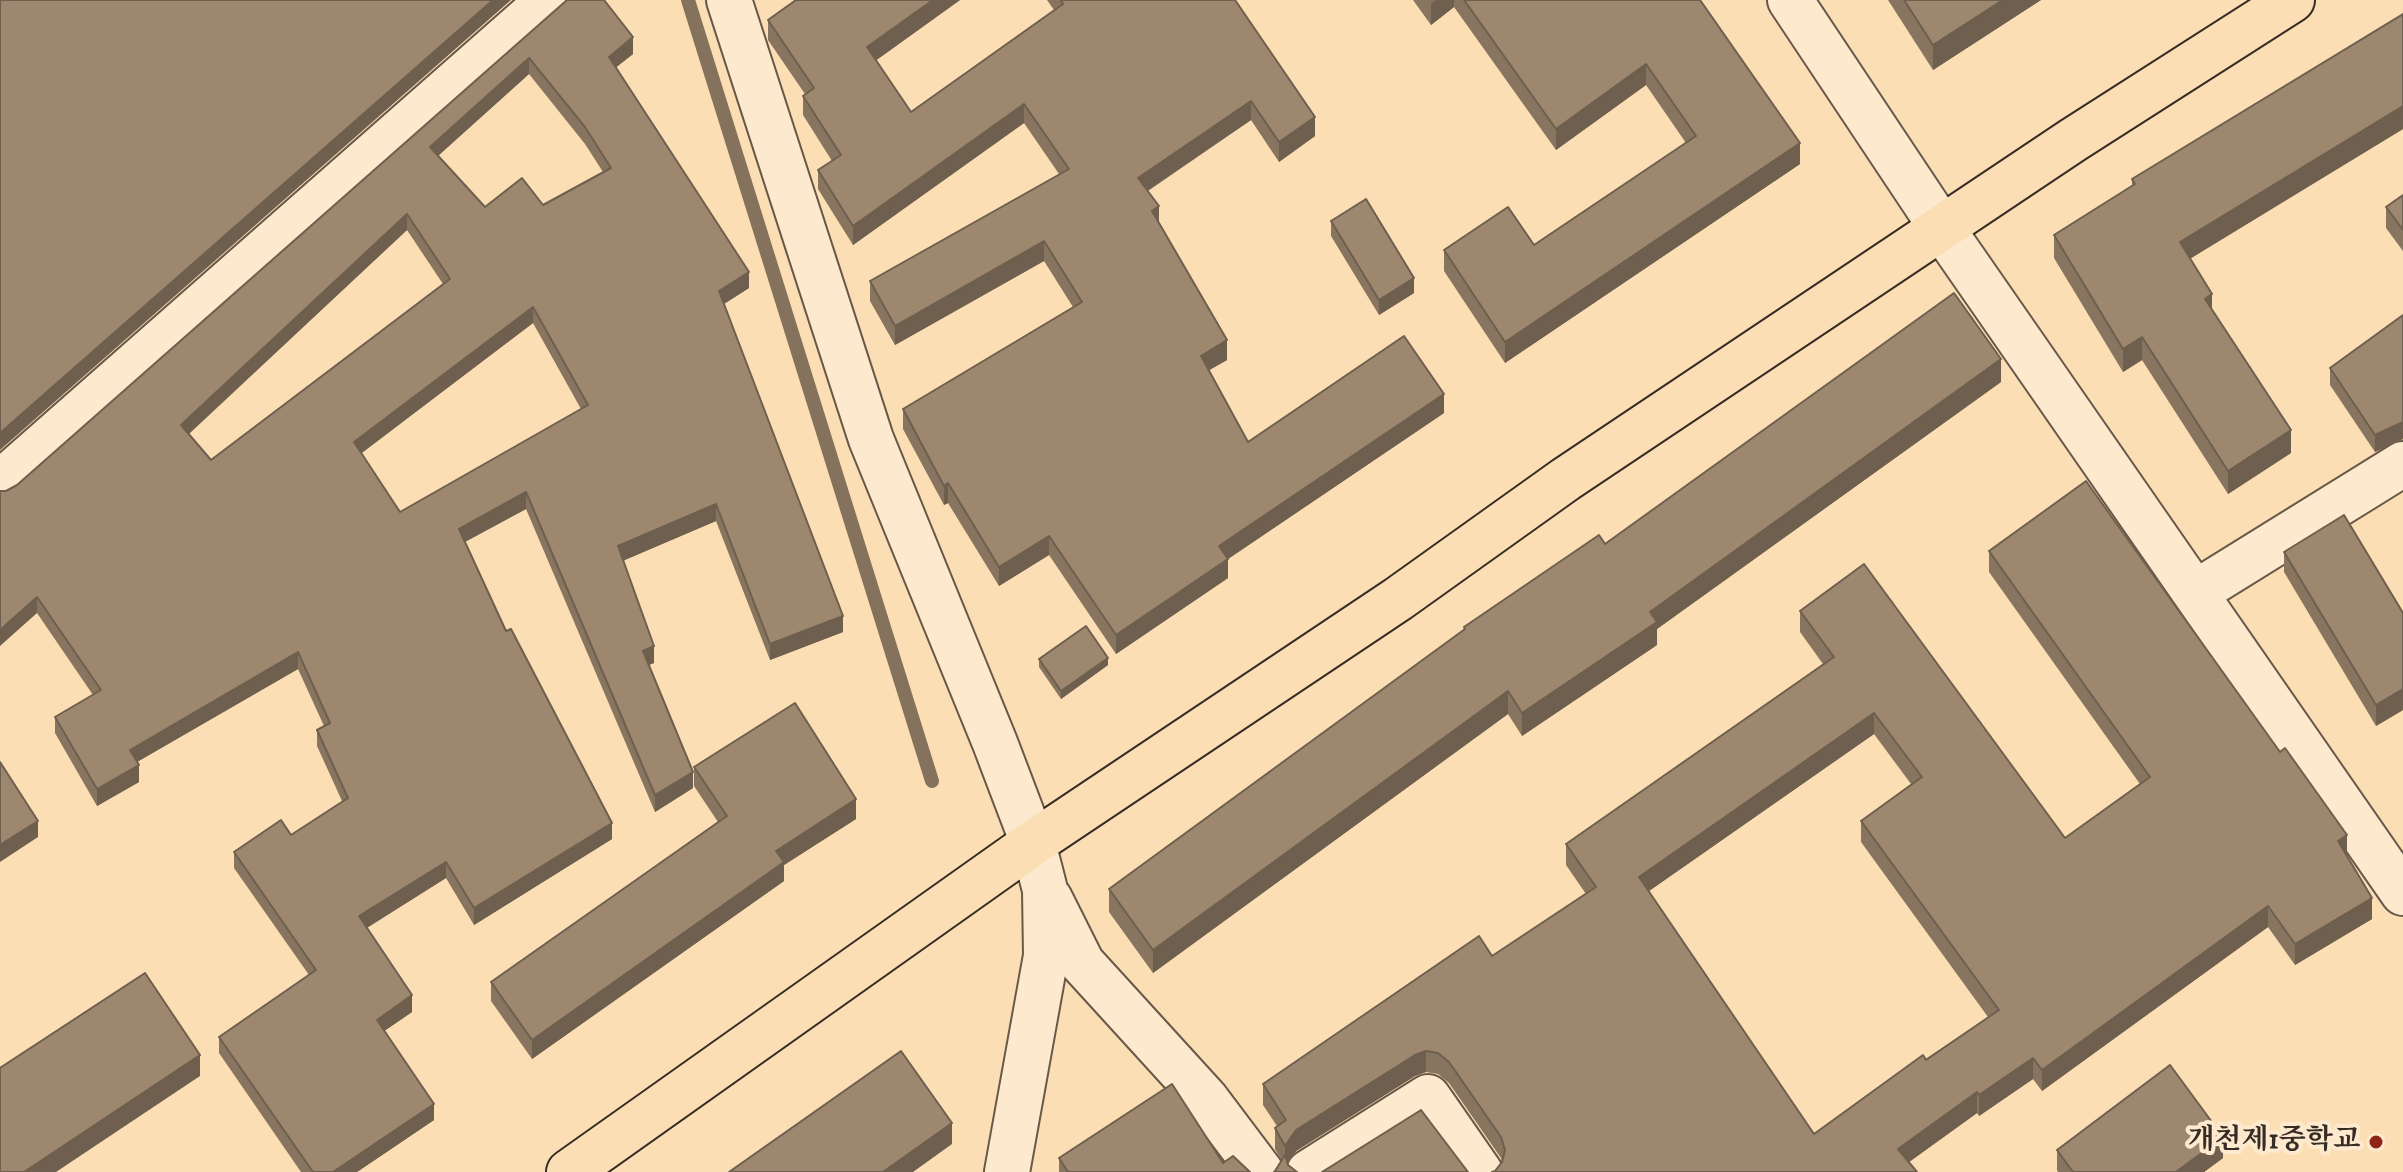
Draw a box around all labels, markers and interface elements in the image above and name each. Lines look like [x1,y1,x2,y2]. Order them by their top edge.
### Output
place label: 개천제1중학교 [2187,1125,2360,1159]
marker: 개천제1중학교 [2367,1133,2385,1151]

